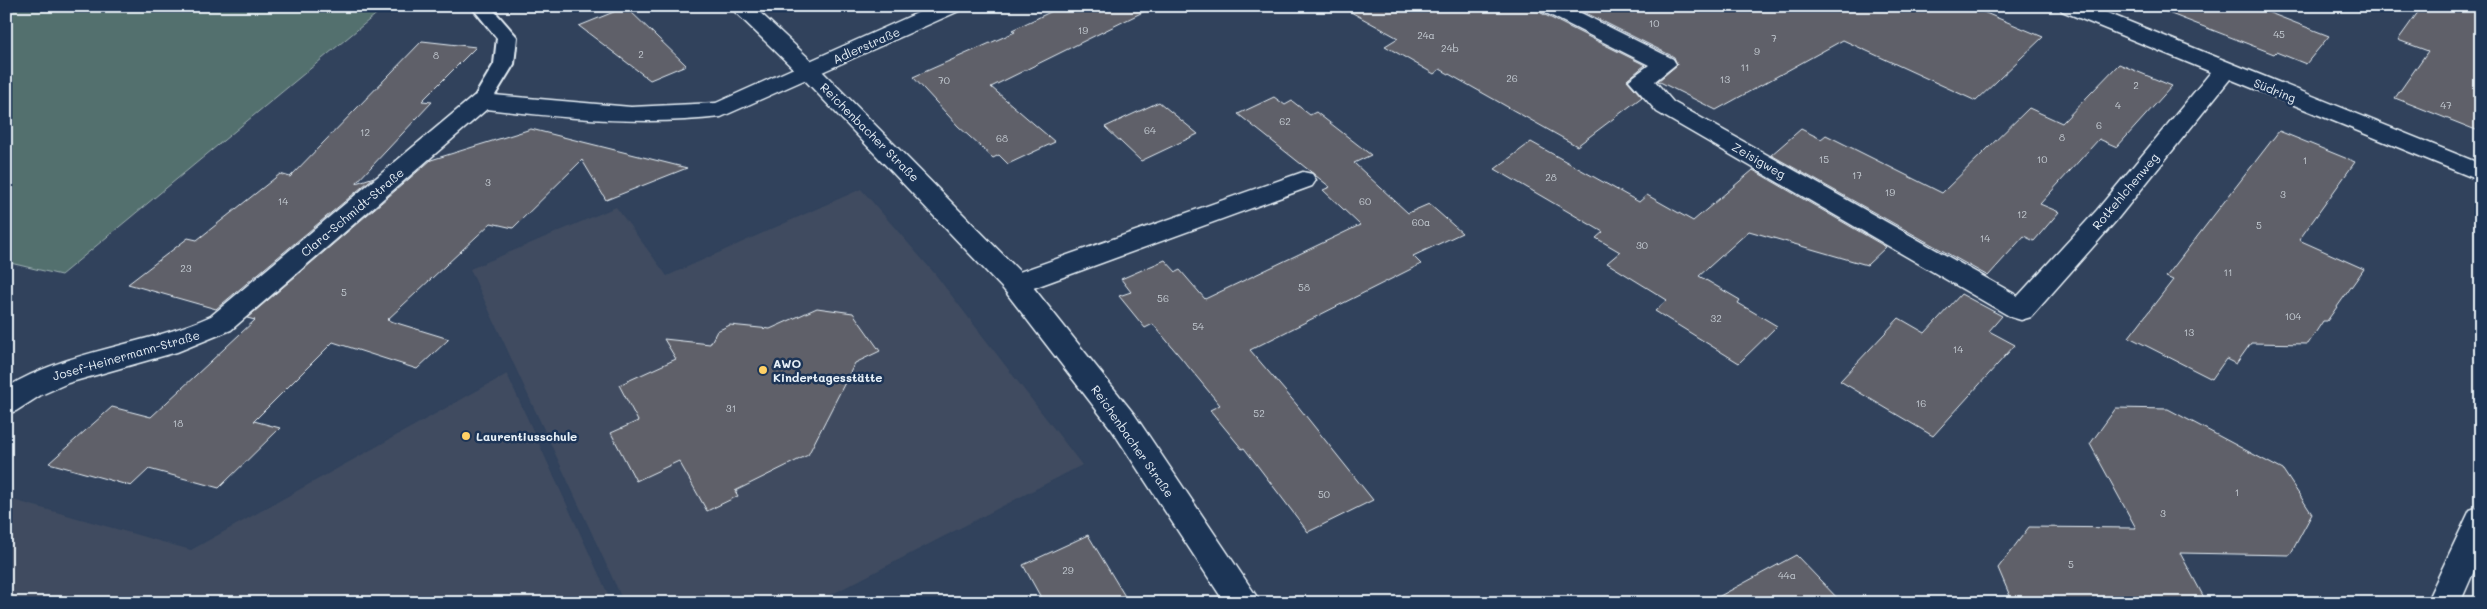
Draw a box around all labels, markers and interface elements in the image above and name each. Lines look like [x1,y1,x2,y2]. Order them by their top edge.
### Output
house number: 10 [1649,16,1659,30]
street label: Adlerstraße [830,23,902,67]
house number: 19 [1078,23,1088,37]
house number: 45 [2273,27,2285,41]
house number: 24a [1417,28,1435,42]
house number: 7 [1771,31,1777,45]
house number: 24b [1441,41,1459,55]
house number: 9 [1754,44,1760,58]
house number: 2 [638,47,644,61]
house number: 8 [433,48,439,62]
house number: 11 [1741,60,1749,74]
house number: 26 [1506,71,1518,85]
house number: 13 [1720,72,1730,86]
house number: 70 [938,73,950,87]
street label: Südring [2251,74,2299,106]
house number: 2 [2133,78,2139,92]
street label: Reichenbacher Straße [817,79,923,185]
house number: 4 [2115,98,2121,112]
house number: 47 [2440,98,2452,112]
house number: 62 [1279,114,1291,128]
house number: 6 [2096,118,2102,132]
house number: 64 [1144,123,1156,137]
house number: 12 [360,125,370,139]
house number: 8 [2059,130,2065,144]
house number: 68 [996,131,1008,145]
street label: Zeisigweg [1729,138,1789,182]
street label: Rotkehlchenweg [2088,149,2162,233]
house number: 15 [1819,152,1829,166]
house number: 10 [2037,152,2047,166]
house number: 1 [2303,153,2307,167]
street label: Clara-Schmidt-Straße [297,164,407,260]
house number: 17 [1852,168,1862,182]
house number: 28 [1545,170,1557,184]
house number: 3 [485,175,491,189]
house number: 19 [1885,185,1895,199]
house number: 3 [2280,187,2286,201]
house number: 14 [278,194,288,208]
house number: 60 [1359,194,1371,208]
house number: 12 [2017,207,2027,221]
house number: 60a [1412,215,1430,229]
house number: 5 [2256,218,2262,232]
house number: 14 [1980,231,1990,245]
house number: 30 [1636,238,1648,252]
house number: 23 [180,261,192,275]
house number: 11 [2224,265,2232,279]
house number: 58 [1298,280,1310,294]
house number: 5 [341,285,347,299]
house number: 56 [1157,291,1169,305]
house number: 104 [2285,309,2301,323]
house number: 32 [1710,311,1722,325]
house number: 54 [1192,319,1204,333]
house number: 13 [2184,325,2194,339]
street label: Josef-Heinermann-Straße [51,326,201,384]
house number: 14 [1953,342,1963,356]
place label: AWO Kindertagesstätte [773,355,882,385]
marker: AWO Kindertagesstätte [757,364,769,376]
street label: Reichenbacher Straße [1088,382,1178,500]
house number: 16 [1916,396,1926,410]
house number: 31 [726,401,736,415]
house number: 52 [1253,406,1265,420]
house number: 18 [173,416,183,430]
place label: Laurentiusschule [476,428,577,444]
marker: Laurentiusschule [460,430,472,442]
house number: 1 [2235,485,2239,499]
house number: 50 [1318,487,1330,501]
house number: 3 [2160,506,2166,520]
house number: 5 [2068,557,2074,571]
house number: 29 [1062,563,1074,577]
house number: 44a [1778,568,1796,582]

